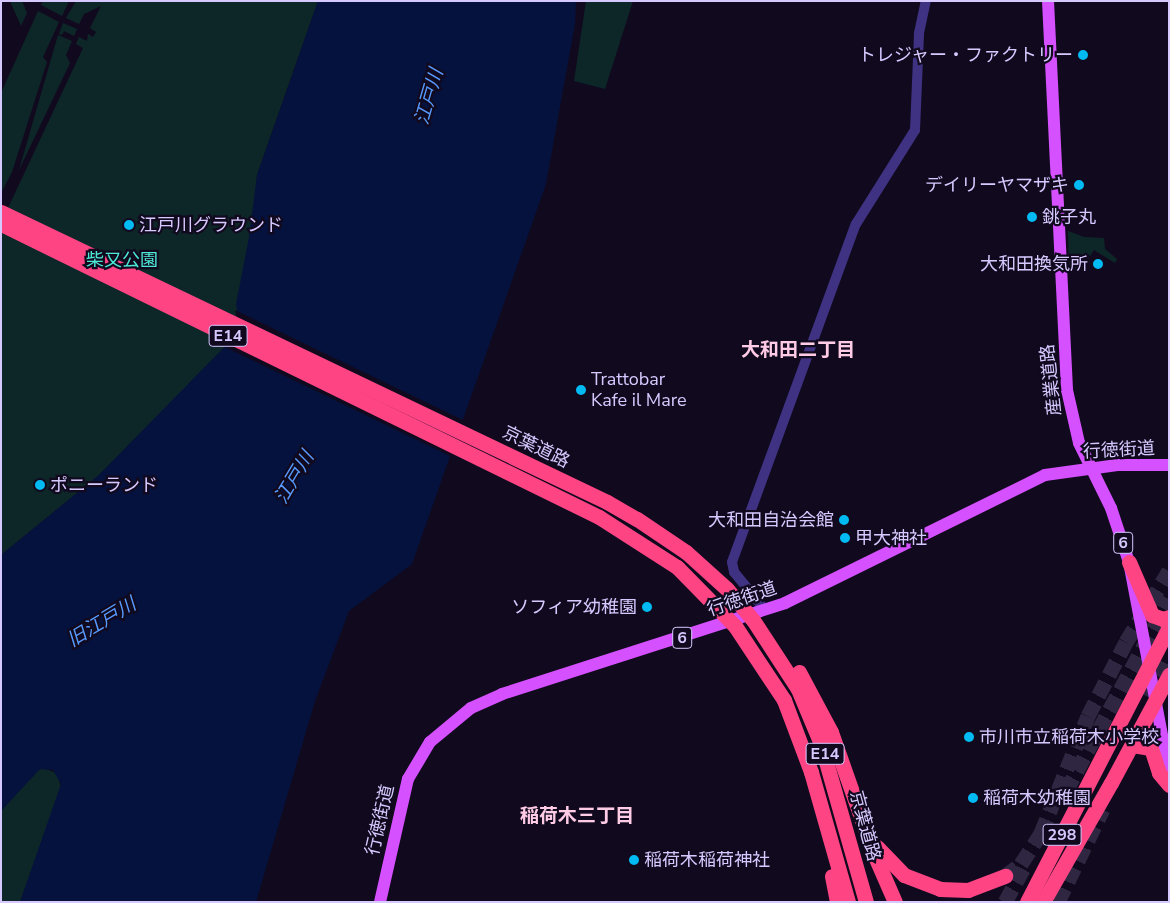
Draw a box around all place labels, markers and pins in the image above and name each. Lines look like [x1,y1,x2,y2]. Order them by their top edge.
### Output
place label: トレジャー・ファクトリー [857,44,1073,66]
marker: トレジャー・ファクトリー [1077,49,1089,61]
place label: デイリーヤマザキ [925,174,1069,196]
marker: デイリーヤマザキ [1073,179,1085,191]
place label: 銚子丸 [1042,206,1096,228]
marker: 銚子丸 [1026,211,1038,223]
place label: 江戸川グラウンド [139,214,283,236]
marker: 江戸川グラウンド [123,219,135,231]
place label: 大和田換気所 [980,253,1088,275]
marker: 大和田換気所 [1092,258,1104,270]
place label: Trattobar Kafe il Mare [591,369,687,412]
marker: Trattobar Kafe il Mare [575,384,587,396]
place label: ポニーランド [50,474,158,496]
marker: ポニーランド [34,479,46,491]
place label: 大和田自治会館 [708,509,834,531]
marker: 大和田自治会館 [838,514,850,526]
place label: 甲大神社 [855,527,927,549]
marker: 甲大神社 [839,532,851,544]
place label: ソフィア幼稚園 [511,596,637,618]
marker: ソフィア幼稚園 [641,601,653,613]
place label: 市川市立稲荷木小学校 [979,726,1159,748]
marker: 市川市立稲荷木小学校 [963,731,975,743]
place label: 稲荷木幼稚園 [983,787,1091,809]
marker: 稲荷木幼稚園 [967,792,979,804]
place label: 稲荷木稲荷神社 [644,849,770,871]
marker: 稲荷木稲荷神社 [628,854,640,866]

